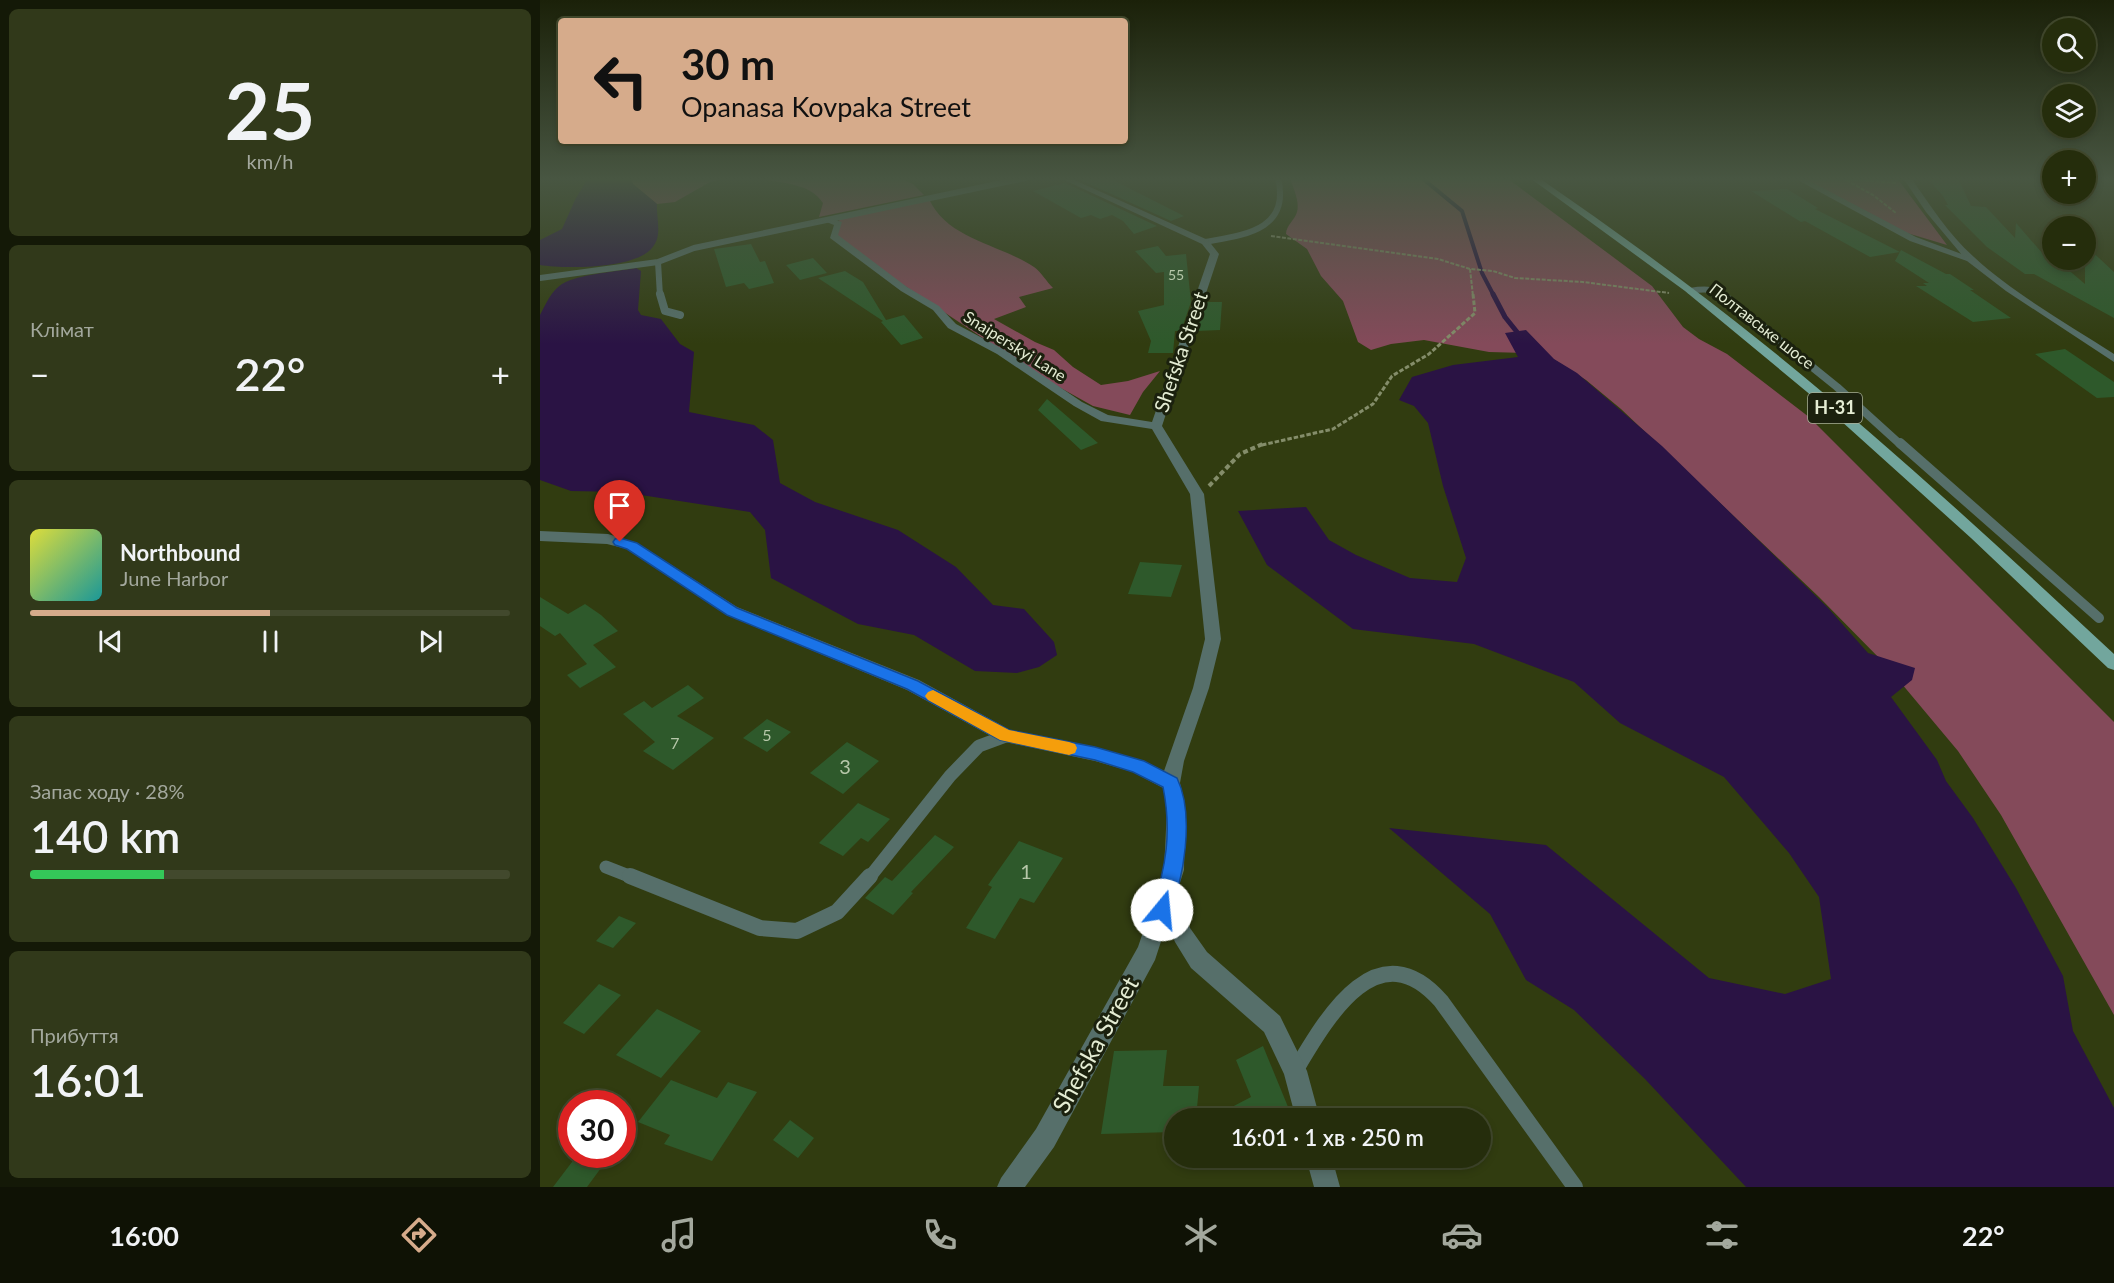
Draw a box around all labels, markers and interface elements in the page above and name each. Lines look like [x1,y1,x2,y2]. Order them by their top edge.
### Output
map controls [2042,18,2096,270]
button: search [2042,18,2096,72]
text: 30 m [681,39,775,89]
icon: left [582,42,660,120]
text: 25 [225,63,315,157]
button: layers [2042,84,2096,138]
text: Opanasa Kovpaka Street [681,90,971,123]
text: km/h [247,149,293,173]
button: + [2042,150,2096,204]
button: − [2042,216,2096,270]
house number: 55 [1168,266,1184,283]
street label: Полтавське шосе [1706,279,1818,372]
street label: Shefska Street [1148,288,1212,415]
street label: Snaiperskyi Lane [961,306,1070,385]
text: Клімат [30,317,94,341]
text: 22° [235,347,305,401]
text: − [30,354,49,394]
text: + [491,354,510,394]
road number: Н-31 [1808,393,1862,423]
pin [594,480,645,542]
icon: arrive [603,489,636,522]
text: Northbound [120,539,240,566]
text: June Harbor [120,566,228,590]
icon: previous [94,625,127,658]
icon: pause [254,625,287,658]
icon: next [414,625,447,658]
house number: 5 [762,725,772,744]
house number: 7 [670,733,680,752]
house number: 3 [839,754,851,778]
text: Запас ходу · 28% [30,779,185,803]
text: 140 km [30,809,180,863]
house number: 1 [1020,859,1032,883]
position arrow [1130,878,1194,942]
street label: Shefska Street [1045,971,1144,1117]
text: Прибуття [30,1023,119,1047]
text: 16:01 [30,1053,146,1107]
speed limit sign: 30 [558,1090,636,1168]
text: 16:01 · 1 хв · 250 m [1231,1124,1424,1151]
icon: directions [398,1214,440,1256]
icon: music [658,1214,700,1256]
icon: phone [919,1214,961,1256]
icon: climate [1180,1214,1222,1256]
icon: car [1441,1214,1483,1256]
icon: filters [1701,1214,1743,1256]
text: 16:00 [109,1219,179,1252]
text: 22° [1962,1219,2005,1252]

